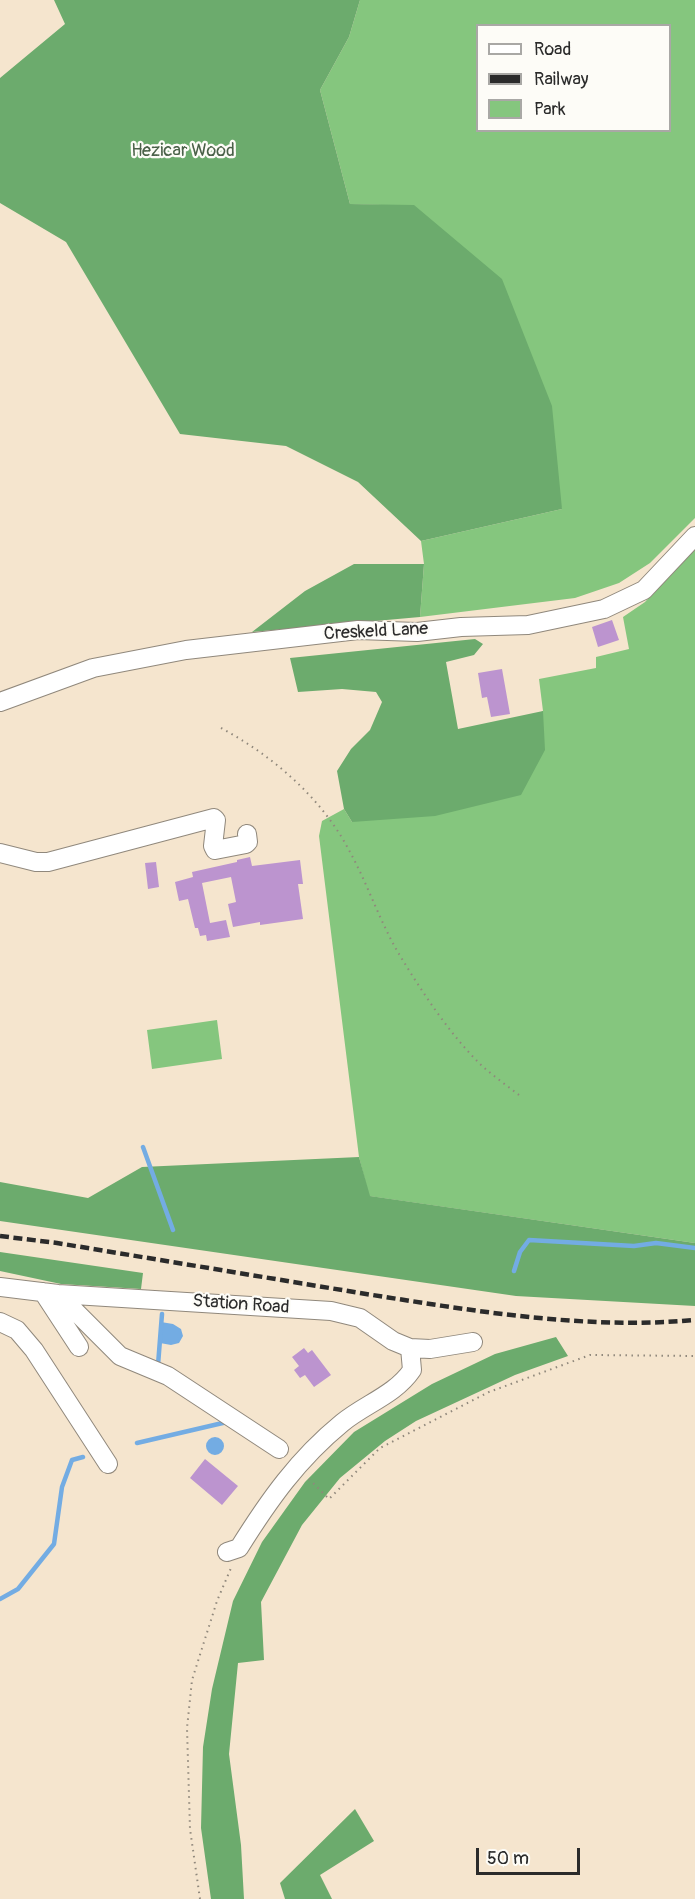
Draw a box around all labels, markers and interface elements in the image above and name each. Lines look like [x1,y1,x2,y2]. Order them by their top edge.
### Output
legend [476,24,671,132]
text: Road [534,38,571,61]
text: Railway [534,68,589,91]
text: Park [534,98,566,121]
park label: Hezicar Wood [131,140,235,162]
street label: Creskeld Lane [323,618,429,646]
street label: Station Road [192,1291,290,1319]
scale bar [479,1836,582,1874]
text: 50 m [487,1847,529,1870]

